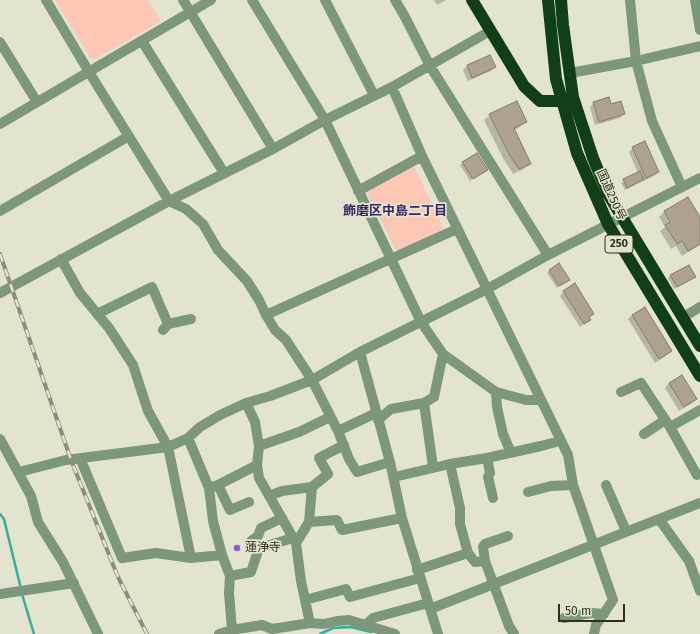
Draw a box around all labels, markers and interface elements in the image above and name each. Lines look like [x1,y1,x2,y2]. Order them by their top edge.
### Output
street label: 国道250号 [593,167,629,223]
district label: 飾磨区中島二丁目 [343,203,447,219]
road number: 250 [605,235,633,253]
place label: 蓮浄寺 [245,541,281,555]
marker: 蓮浄寺 [232,543,242,553]
scale bar [560,596,627,622]
text: 50 m [565,604,591,618]

